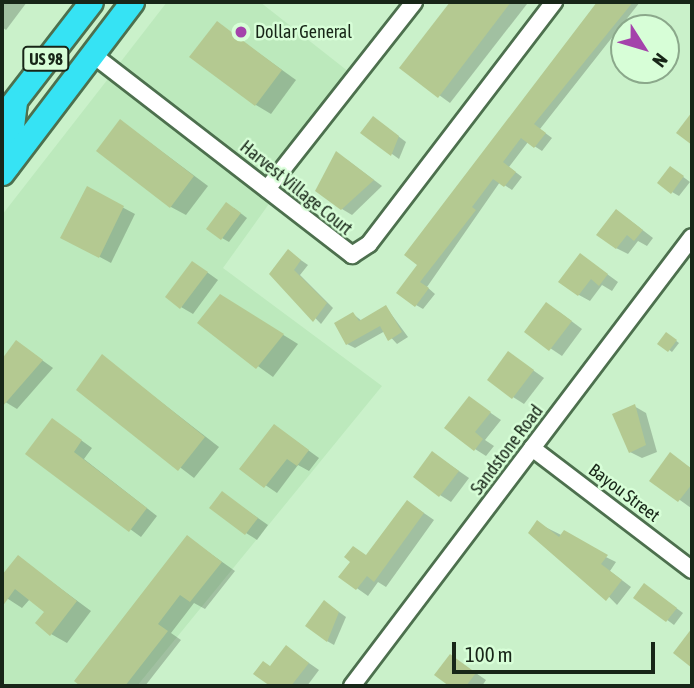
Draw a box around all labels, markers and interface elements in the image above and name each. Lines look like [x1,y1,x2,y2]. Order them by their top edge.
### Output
north arrow [610,14,680,84]
place label: Dollar General [255,21,352,43]
marker: Dollar General [233,24,249,40]
road number: US 98 [22,46,70,72]
text: N [648,49,672,72]
street label: Harvest Village Court [236,136,356,240]
street label: Sandstone Road [466,401,548,499]
street label: Bayou Street [584,459,664,527]
scale bar [456,628,659,672]
text: 100 m [465,642,513,666]

